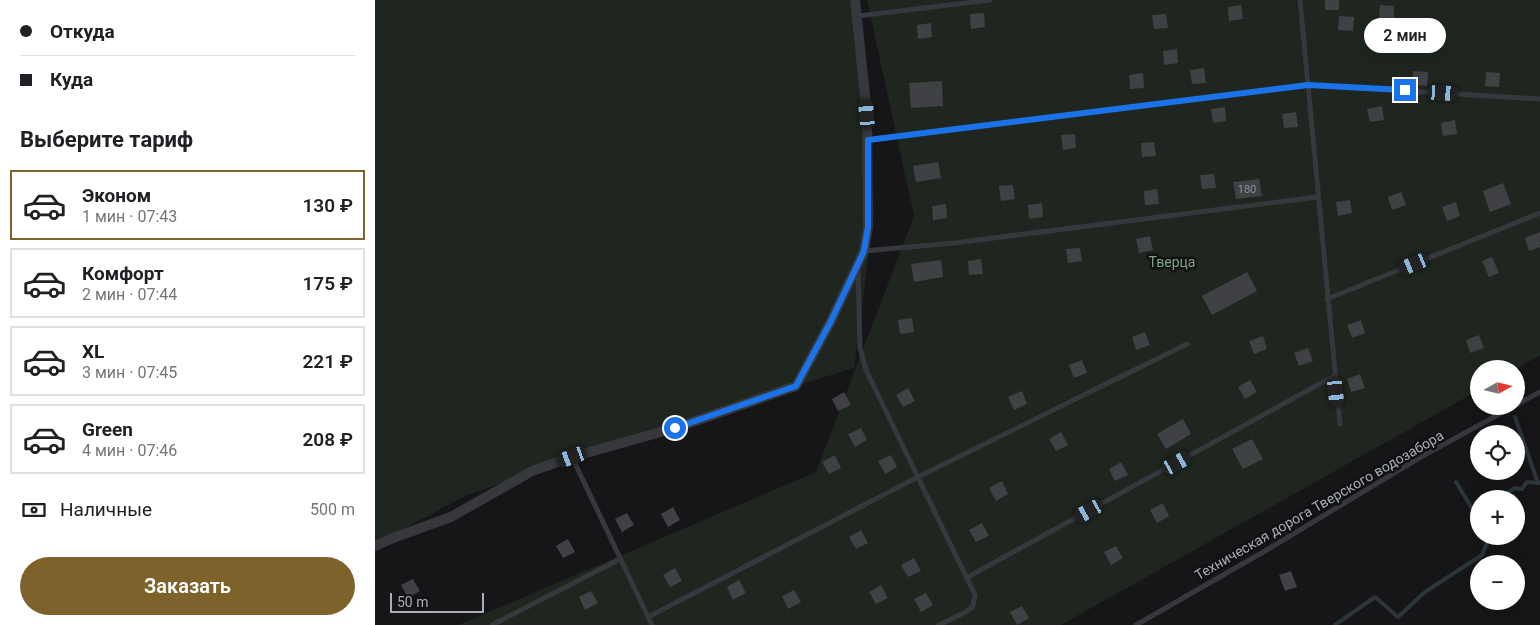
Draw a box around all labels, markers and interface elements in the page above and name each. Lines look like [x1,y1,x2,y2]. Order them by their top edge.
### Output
callout: 2 мин [1364,18,1446,52]
text: Откуда [50,20,115,43]
text: 2 мин [1383,26,1427,45]
text: Куда [50,68,93,91]
route end [1394,79,1416,101]
car [1427,85,1458,101]
car [858,98,875,130]
text: Выберите тариф [20,127,193,152]
icon: car [22,183,67,228]
house number: 180 [1238,183,1256,196]
text: Эконом [82,184,151,207]
text: 130 ₽ [302,194,353,217]
text: 1 мин · 07:43 [82,207,177,226]
car [1397,251,1430,277]
park label: Тверца [1149,254,1195,270]
icon: car [22,261,67,306]
text: Комфорт [82,262,164,285]
text: 175 ₽ [302,272,353,295]
text: 2 мин · 07:44 [82,285,177,304]
icon: car [22,339,67,384]
text: XL [82,340,104,363]
text: 221 ₽ [302,350,353,373]
north arrow [1470,360,1525,415]
map controls [1470,360,1525,610]
text: 3 мин · 07:45 [82,363,177,382]
car [1326,376,1345,408]
icon: car [22,417,67,462]
route start [664,417,686,439]
text: Green [82,418,133,441]
button: locate [1470,425,1525,480]
street label: Техническая дорога Тверского водозабора [1192,427,1446,583]
text: 208 ₽ [302,428,353,451]
text: 4 мин · 07:46 [82,441,177,460]
car [555,445,588,469]
car [1160,449,1193,477]
button: + [1470,490,1525,545]
icon: cash [20,496,48,524]
car [1072,497,1105,525]
text: Наличные [60,498,152,521]
text: 500 m [310,500,355,519]
button: − [1470,555,1525,610]
button: Заказать [20,557,355,615]
scale bar [390,590,484,613]
text: 50 m [397,594,429,610]

